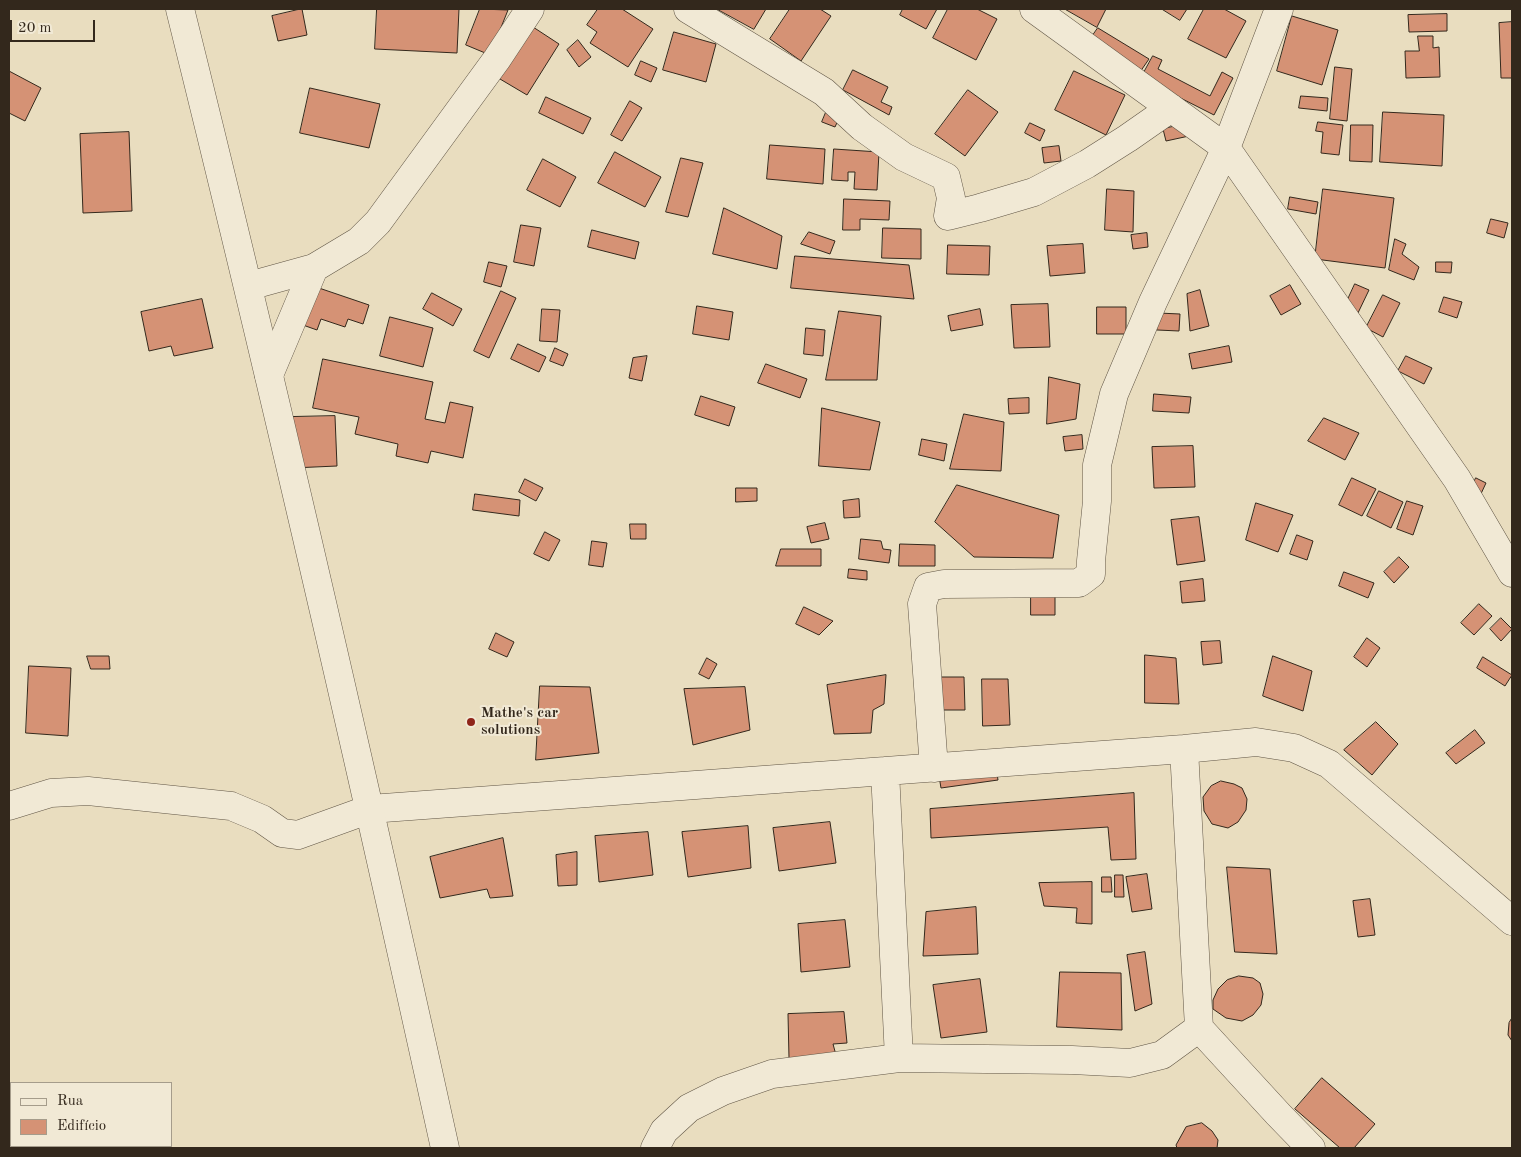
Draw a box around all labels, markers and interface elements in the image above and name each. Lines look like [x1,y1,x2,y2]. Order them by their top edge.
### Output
scale bar [12,10,98,42]
text: 20 m [18,21,52,36]
place label: Mathe's car solutions [481,704,558,739]
marker: Mathe's car solutions [465,716,477,728]
legend [10,1082,172,1147]
text: Rua [57,1094,83,1109]
text: Edifício [57,1119,106,1134]

